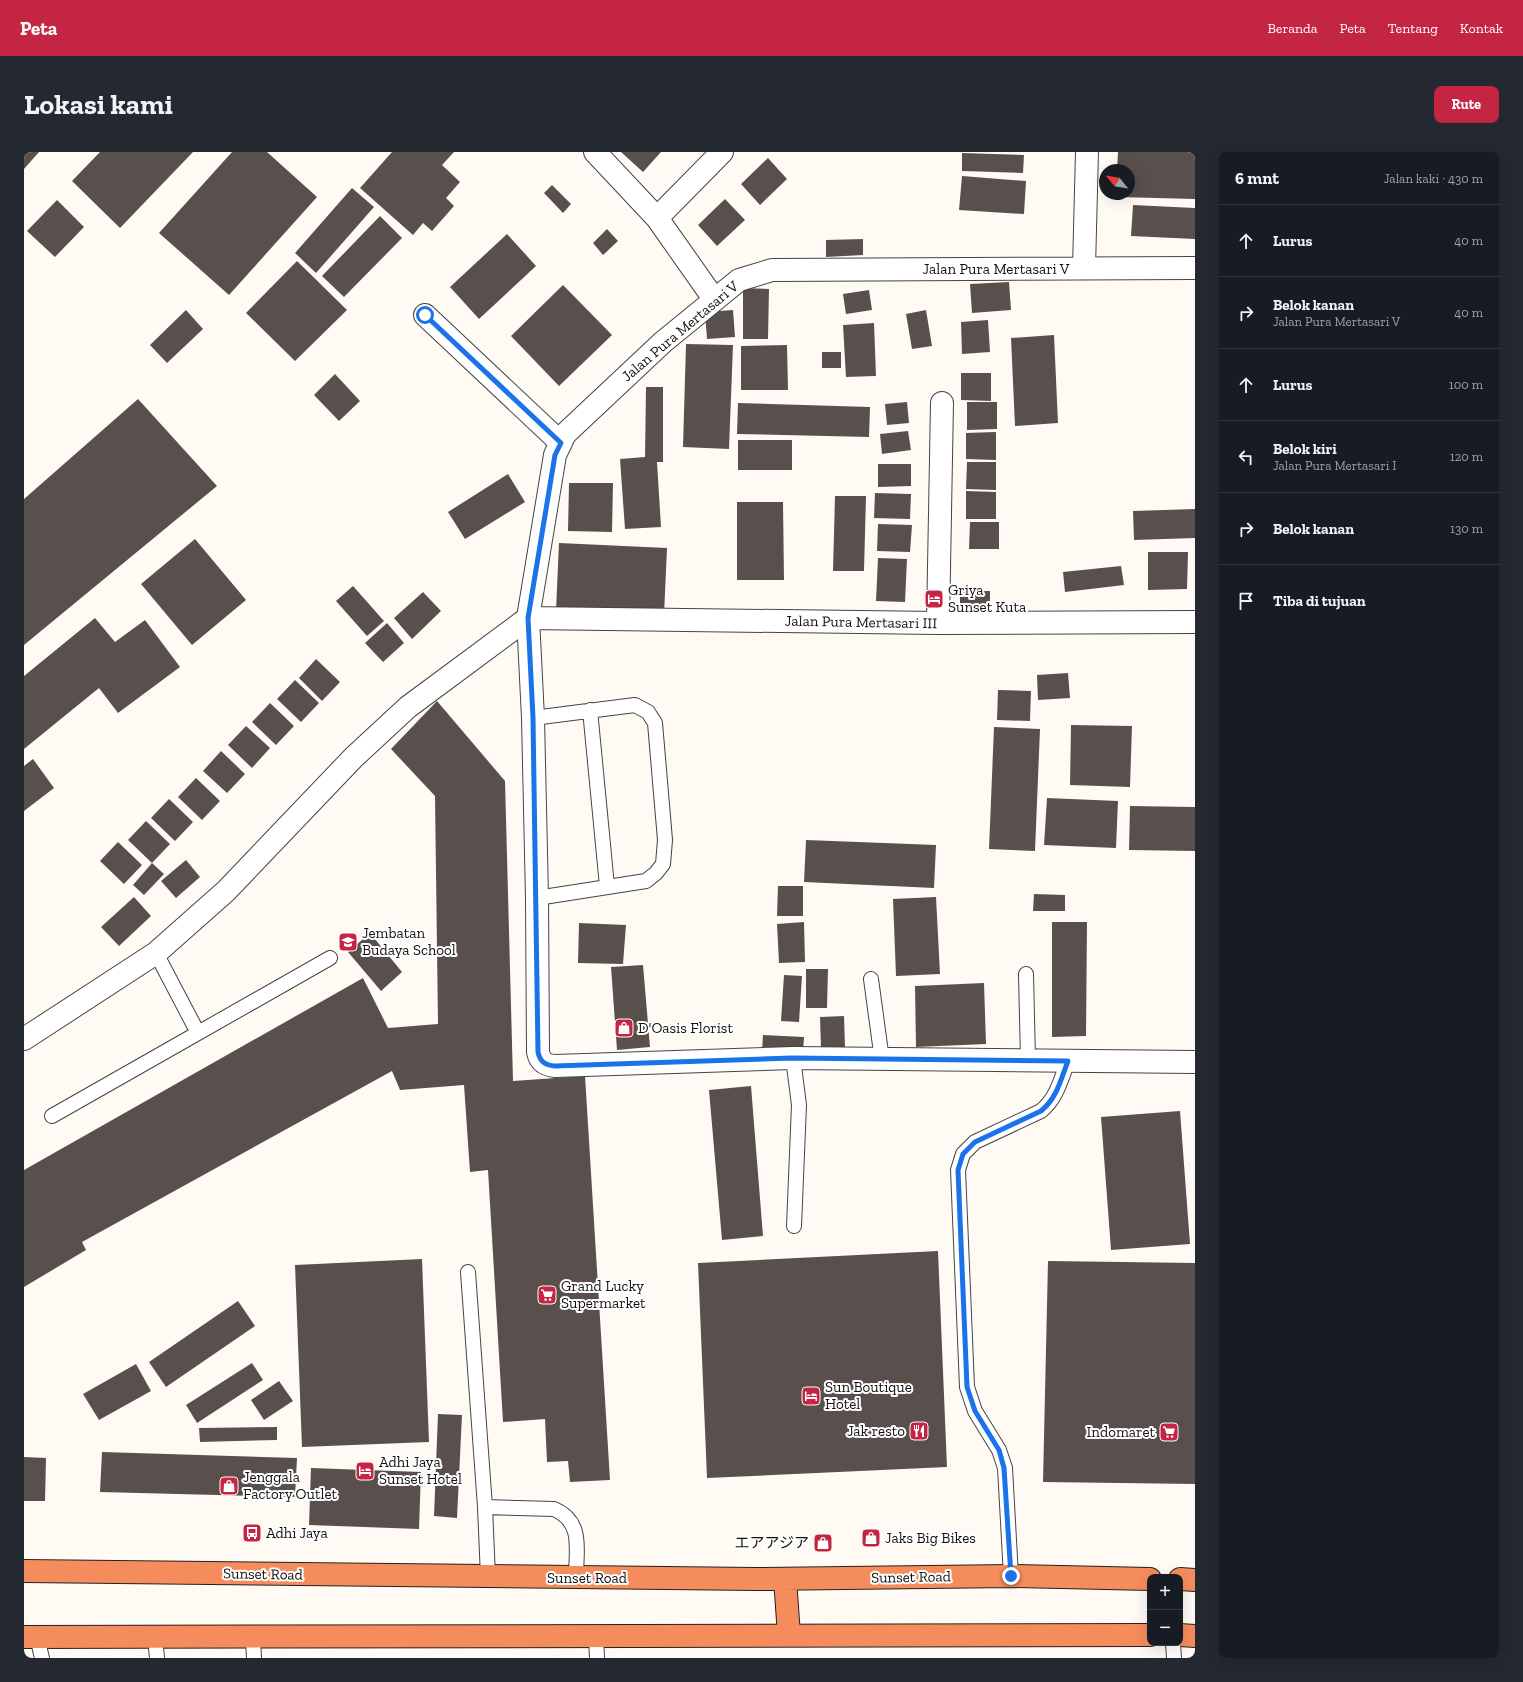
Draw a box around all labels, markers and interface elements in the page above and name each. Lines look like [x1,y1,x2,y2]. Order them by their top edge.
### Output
text: Peta [20,17,57,40]
text: Beranda [1267,20,1318,37]
text: Peta [1340,20,1366,37]
text: Tentang [1388,20,1438,37]
text: Kontak [1460,20,1503,37]
button: Rute [1434,86,1499,123]
text: Lokasi kami [24,88,173,121]
north arrow [1099,164,1135,200]
text: 6 mnt [1235,168,1279,188]
text: Jalan kaki · 430 m [1384,171,1483,186]
icon: ahead [1235,230,1257,252]
text: Lurus [1273,232,1312,250]
text: 40 m [1454,233,1483,248]
street label: Jalan Pura Mertasari V [923,260,1070,278]
street label: Jalan Pura Mertasari V [618,277,742,385]
text: Belok kanan [1273,296,1354,314]
icon: right [1235,302,1257,324]
text: 40 m [1454,305,1483,320]
route start [416,306,434,324]
text: Jalan Pura Mertasari V [1273,314,1400,329]
icon: ahead [1235,374,1257,396]
text: Lurus [1273,376,1312,394]
text: 100 m [1449,377,1483,392]
text: Belok kiri [1273,440,1337,458]
icon: left [1235,446,1257,468]
text: 120 m [1450,449,1483,464]
text: Jalan Pura Mertasari I [1273,458,1397,473]
icon: right [1235,518,1257,540]
text: Belok kanan [1273,520,1354,538]
text: 130 m [1450,521,1483,536]
place label: Griya Sunset Kuta [948,581,1026,616]
hotel icon: Griya Sunset Kuta [923,588,945,610]
icon: arrive [1235,590,1257,612]
text: Tiba di tujuan [1273,592,1366,610]
street label: Jalan Pura Mertasari III [785,612,937,632]
place label: Jembatan Budaya School [362,924,456,959]
school or university icon: Jembatan Budaya School [337,931,359,953]
shop icon: D'Oasis Florist [613,1017,635,1039]
place label: D'Oasis Florist [638,1019,733,1037]
place label: Grand Lucky Supermarket [561,1277,646,1312]
supermarket icon: Grand Lucky Supermarket [536,1284,558,1306]
place label: Sun Boutique Hotel [825,1378,912,1413]
hotel icon: Sun Boutique Hotel [800,1385,822,1407]
restaurant icon: Jak resto [908,1420,930,1442]
supermarket icon: Indomaret [1158,1421,1180,1443]
place label: Jak resto [847,1422,905,1440]
place label: Indomaret [1087,1423,1155,1441]
place label: Adhi Jaya Sunset Hotel [379,1453,462,1488]
hotel icon: Adhi Jaya Sunset Hotel [354,1460,376,1482]
place label: Jenggala Factory Outlet [243,1468,338,1503]
shop icon: Jenggala Factory Outlet [218,1475,240,1497]
bus stop icon: Adhi Jaya [241,1522,263,1544]
place label: Adhi Jaya [266,1524,328,1542]
shop icon: Jaks Big Bikes [860,1527,882,1549]
place label: Jaks Big Bikes [885,1529,976,1547]
shop icon: エアアジア [812,1532,834,1554]
place label: エアアジア [735,1534,809,1552]
street label: Sunset Road [223,1564,304,1584]
street label: Sunset Road [871,1567,952,1587]
route end [1002,1567,1020,1585]
street label: Sunset Road [547,1569,628,1587]
map controls [1147,1574,1183,1646]
button: + [1147,1574,1183,1610]
button: − [1147,1610,1183,1646]

